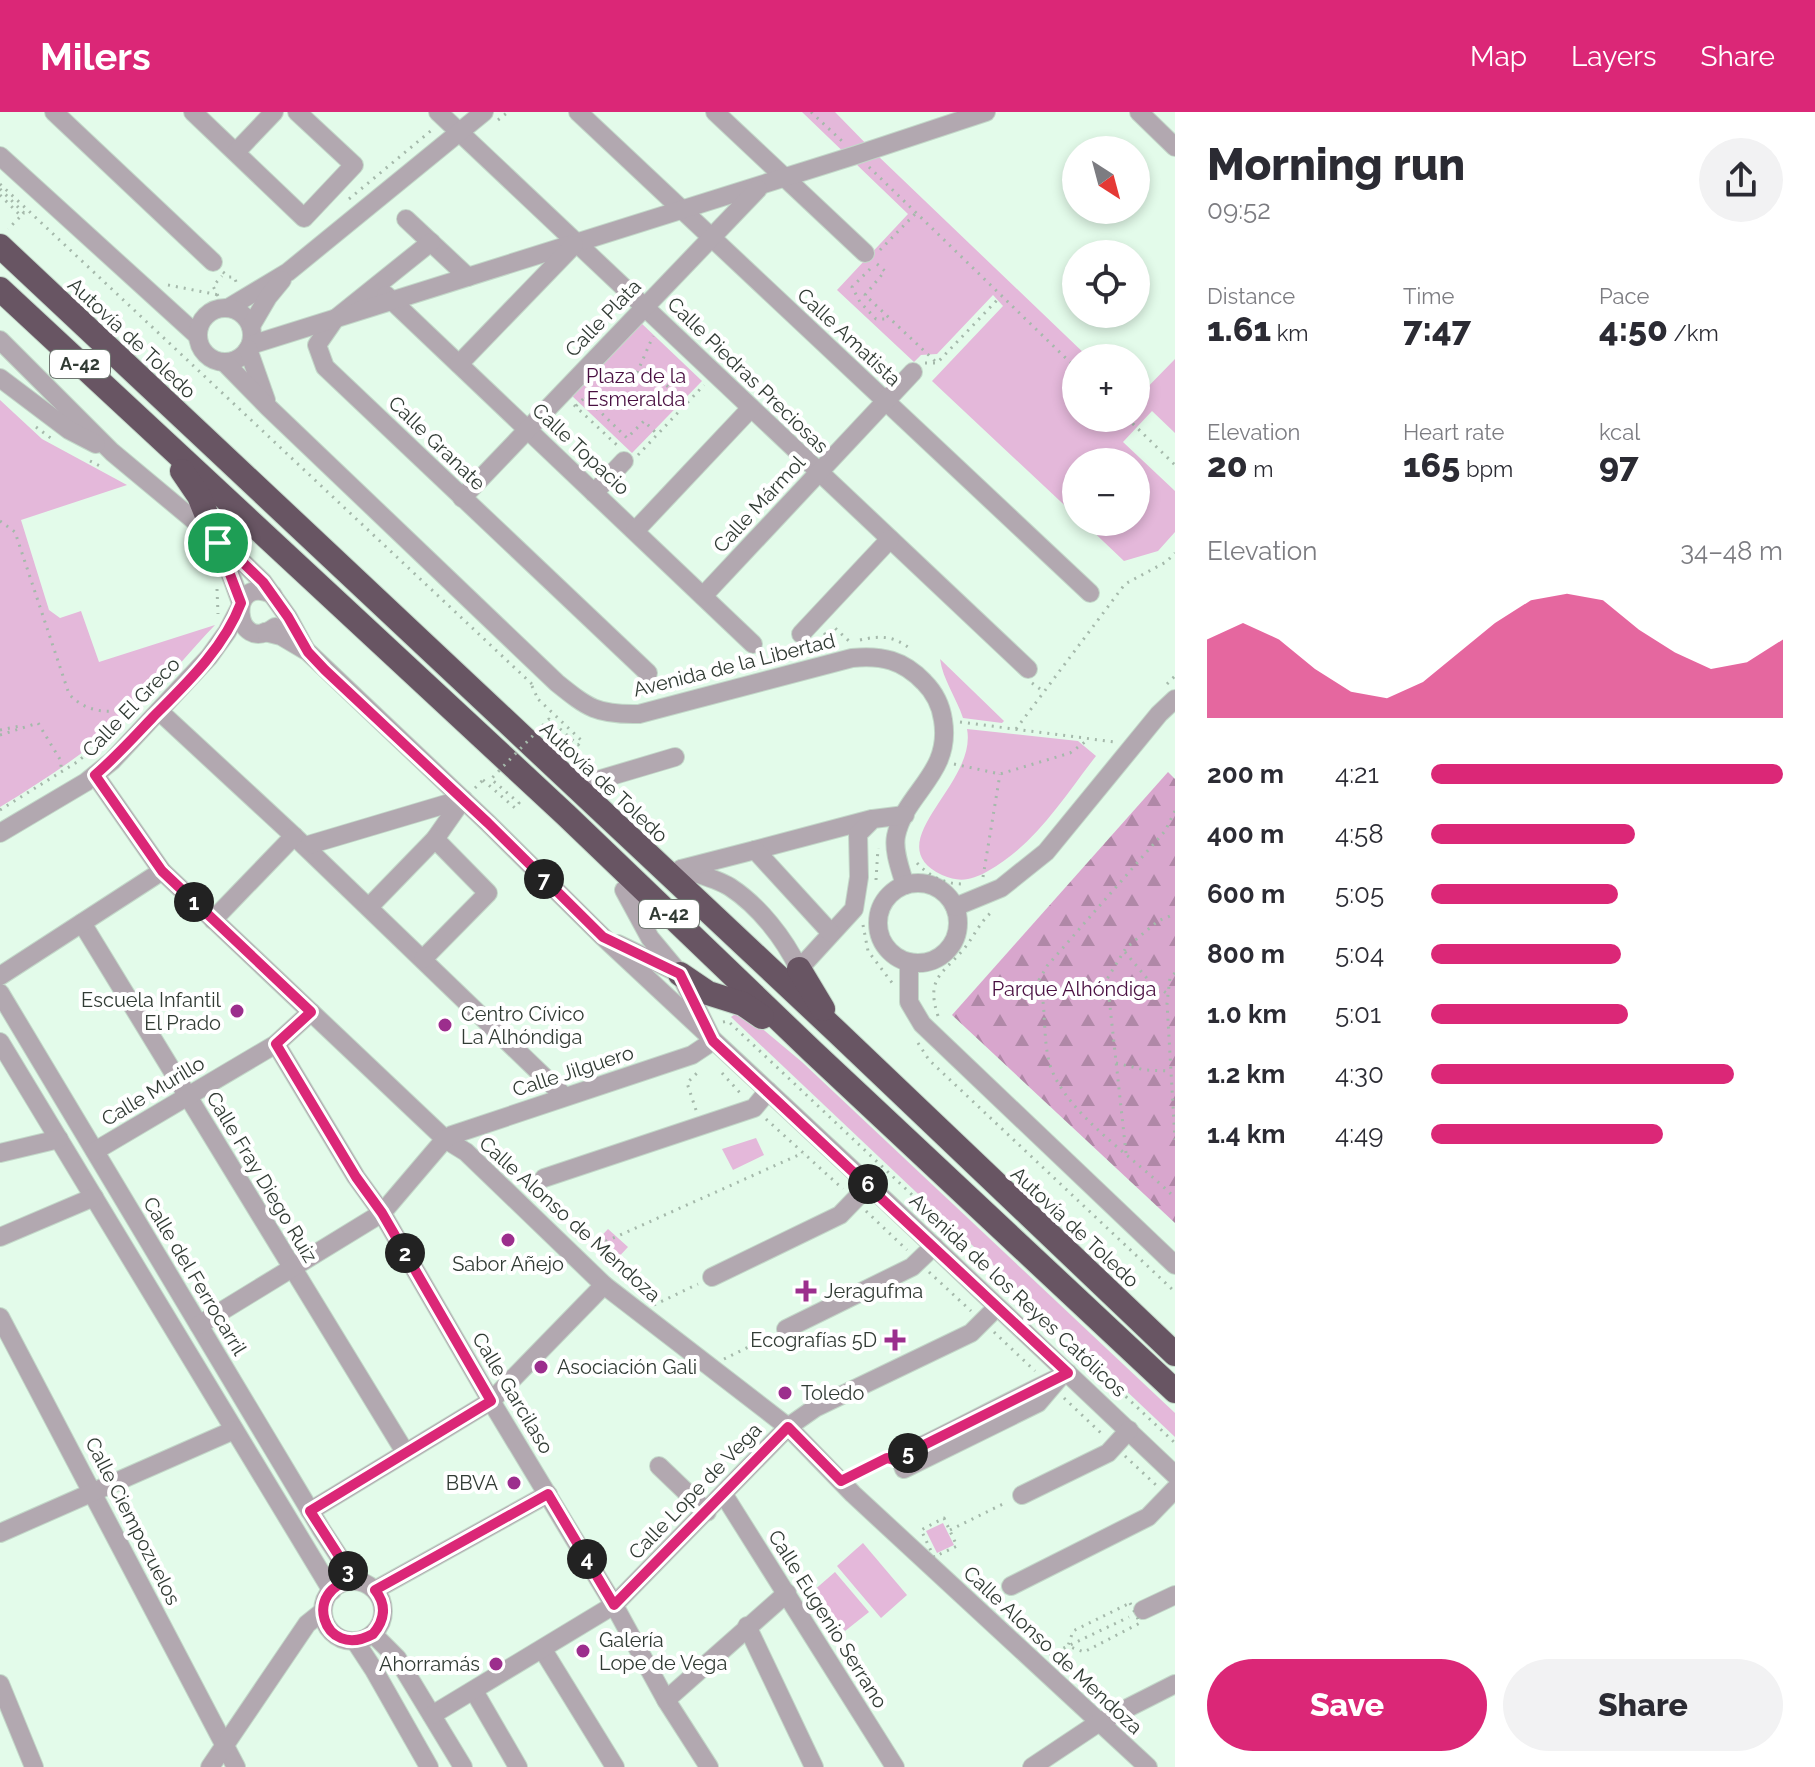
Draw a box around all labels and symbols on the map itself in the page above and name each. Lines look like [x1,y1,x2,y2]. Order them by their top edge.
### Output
north arrow [1062,136,1150,224]
street label: Autovía de Toledo [63,273,201,404]
street label: Calle Plata [560,274,646,362]
street label: Calle Amatista [792,283,906,391]
street label: Calle Piedras Preciosas [663,292,833,458]
road number: A-42 [50,350,110,378]
park label: Plaza de la Esmeralda [586,364,686,411]
street label: Calle Granate [384,391,491,495]
street label: Calle Topacio [527,398,635,500]
street label: Calle Mármol [708,450,810,557]
pin [184,509,252,577]
street label: Avenida de la Libertad [631,628,837,702]
street label: Calle El Greco [77,652,185,762]
street label: Autovía de Toledo [535,717,673,848]
pin: 7 [524,859,564,899]
pin: 1 [174,882,214,922]
road number: A-42 [639,900,699,928]
park label: Parque Alhóndiga [992,977,1156,1001]
place label: Escuela Infantil El Prado [81,988,222,1035]
marker: Escuela Infantil El Prado [228,1002,246,1020]
place label: Centro Cívico La Alhóndiga [461,1002,584,1049]
marker: Centro Cívico La Alhóndiga [436,1016,454,1034]
street label: Calle Jilguero [509,1040,637,1102]
street label: Calle Murillo [97,1051,209,1131]
street label: Calle Fray Diego Ruiz [201,1087,323,1267]
street label: Calle Alonso de Mendoza [474,1131,666,1307]
street label: Autovía de Toledo [1006,1162,1144,1293]
pin: 6 [848,1164,888,1204]
street label: Avenida de los Reyes Católicos [905,1188,1131,1402]
street label: Calle del Ferrocarril [138,1192,252,1360]
marker: Sabor Añejo [499,1231,517,1249]
pin: 2 [385,1233,425,1273]
place label: Sabor Añejo [452,1252,564,1276]
place label: Jeragufma [824,1279,923,1303]
marker: Jeragufma [795,1280,817,1302]
street label: Calle Garcilaso [467,1328,559,1458]
place label: Ecografías 5D [750,1328,877,1352]
marker: Ecografías 5D [884,1329,906,1351]
place label: Asociación Gali [557,1355,697,1379]
marker: Asociación Gali [532,1358,550,1376]
place label: Toledo [801,1381,864,1405]
marker: Toledo [776,1384,794,1402]
street label: Calle Lope de Vega [624,1418,766,1564]
street label: Calle Ciempozuelos [80,1433,186,1609]
pin: 5 [888,1433,928,1473]
place label: BBVA [446,1471,498,1495]
marker: BBVA [505,1474,523,1492]
street label: Calle Eugenio Serrano [763,1525,893,1713]
pin: 4 [567,1539,607,1579]
pin: 3 [328,1551,368,1591]
street label: Calle Alonso de Mendoza [959,1561,1147,1739]
place label: Galería Lope de Vega [599,1628,727,1675]
marker: Galería Lope de Vega [574,1642,592,1660]
place label: Ahorramás [379,1652,480,1676]
marker: Ahorramás [487,1655,505,1673]

